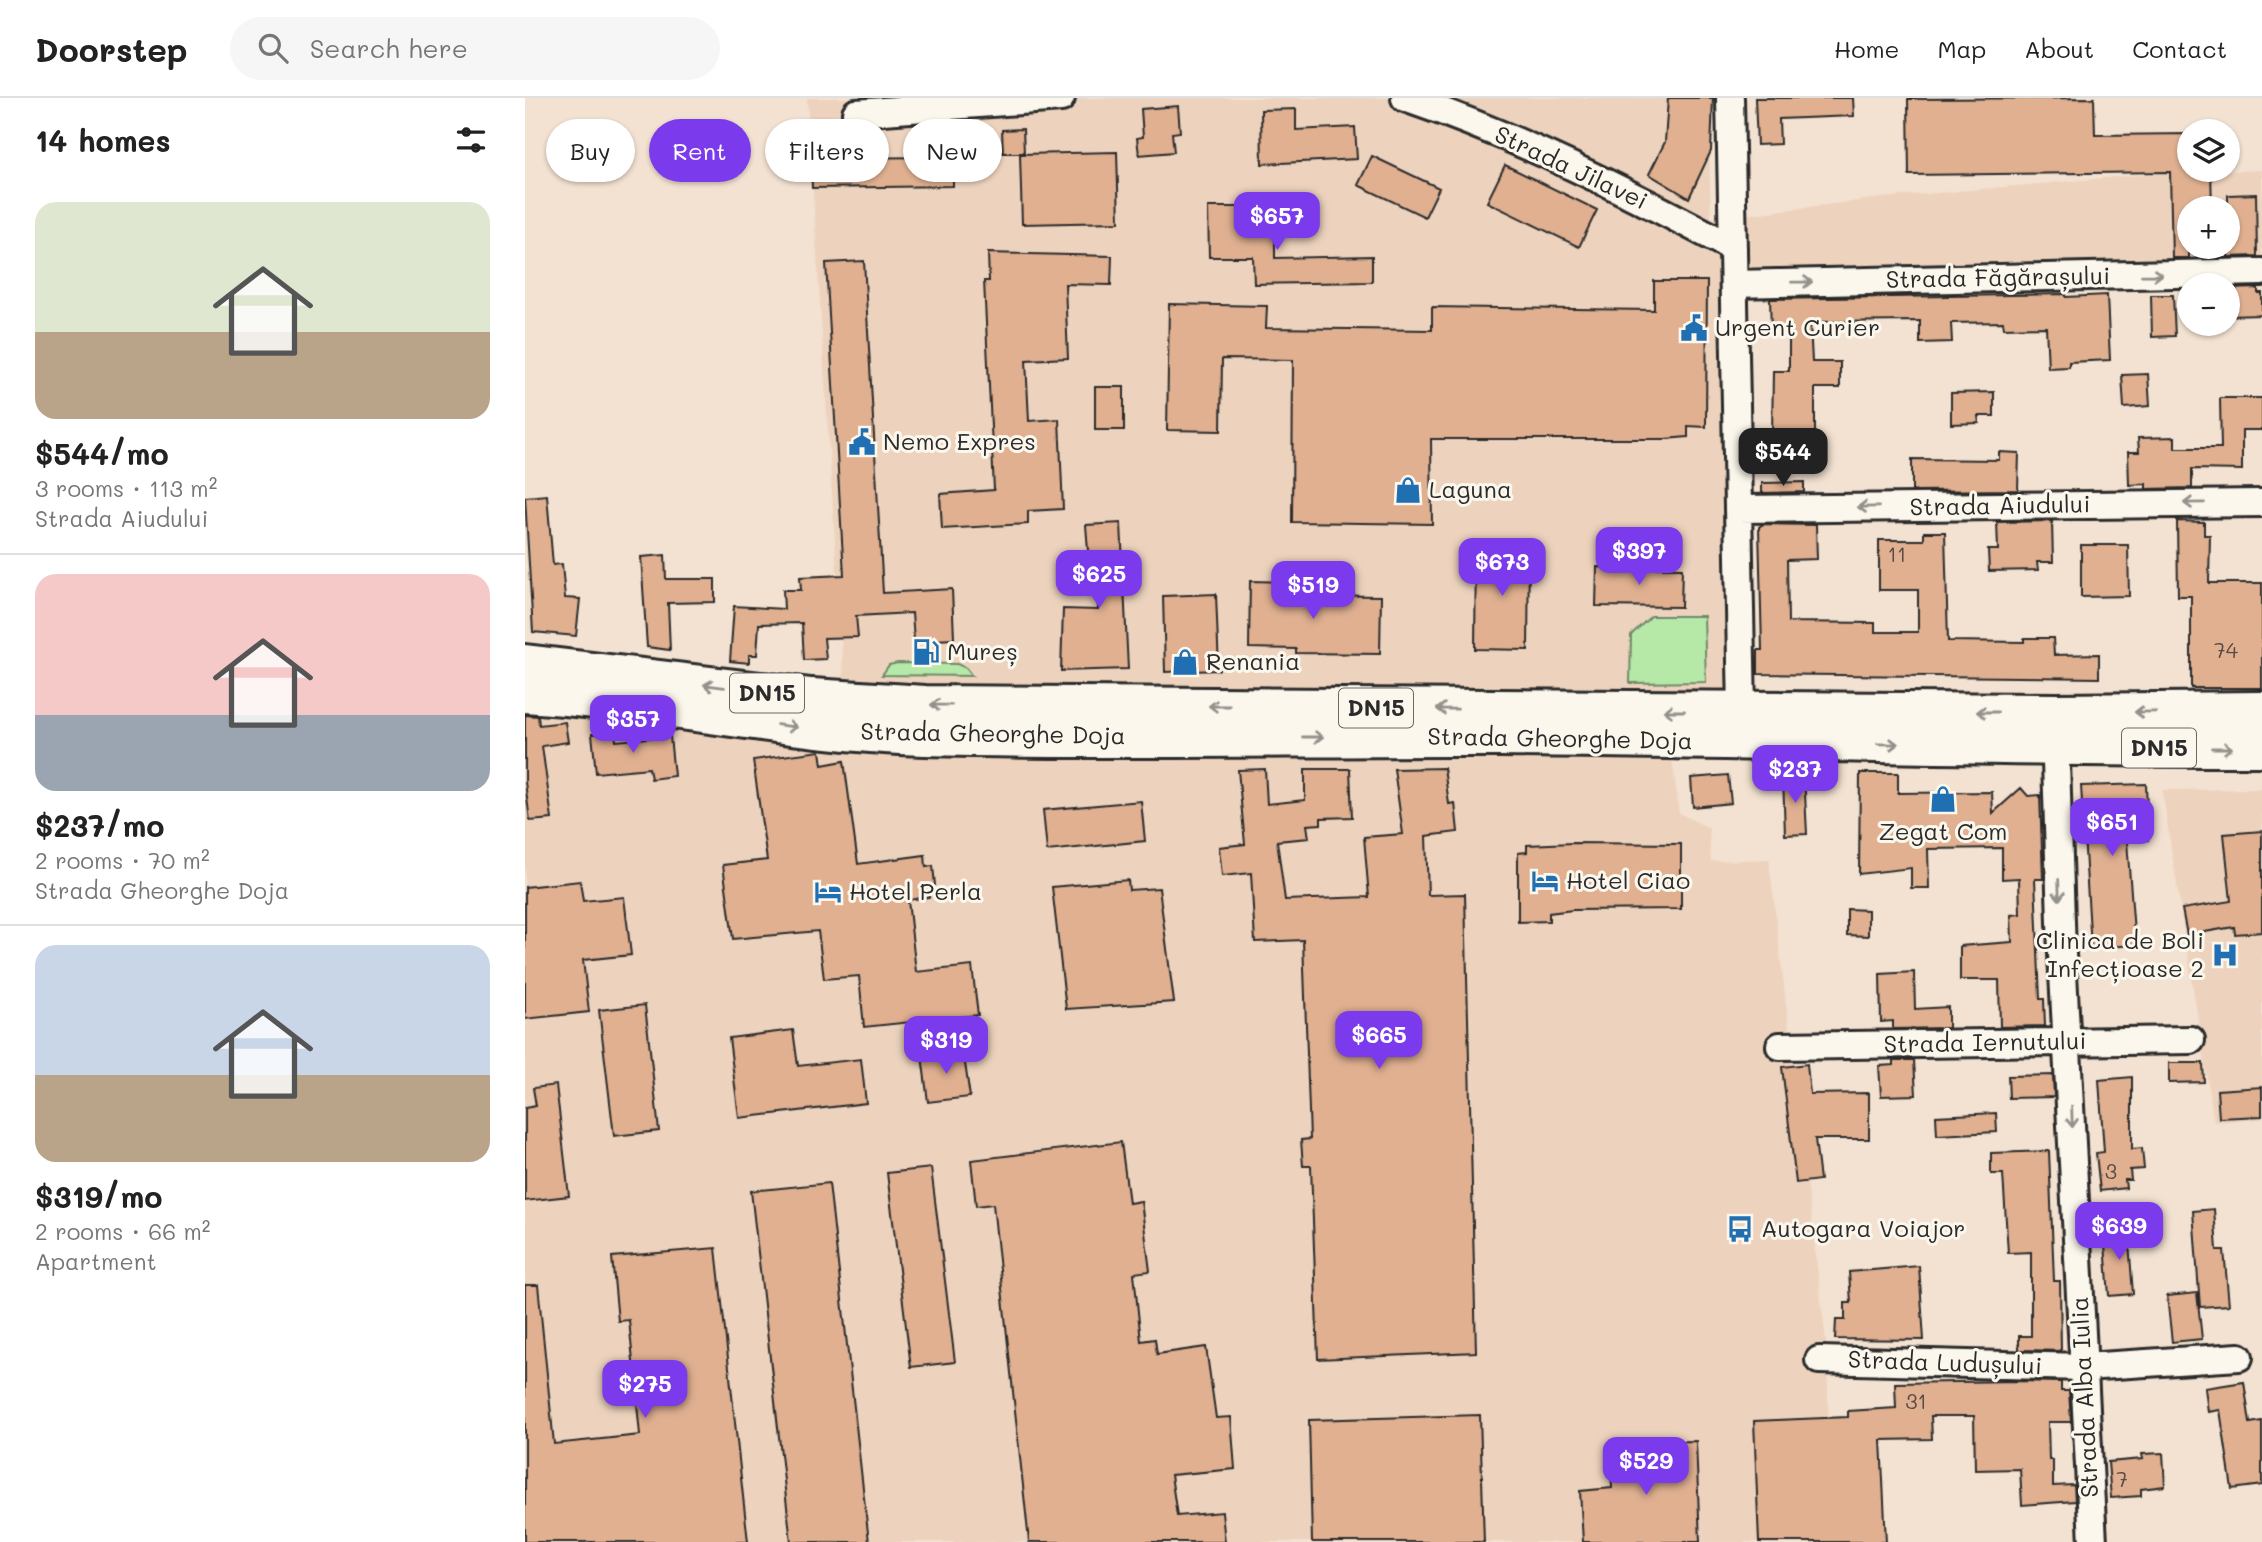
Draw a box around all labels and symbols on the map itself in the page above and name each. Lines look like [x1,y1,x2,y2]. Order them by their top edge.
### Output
street label: Strada Jilavei [1490,118,1653,216]
pin: $657 [1236,192,1318,252]
street label: Strada Făgărașului [1885,259,2110,295]
one-way arrow [2140,268,2163,282]
one-way arrow [1790,276,1813,289]
place label: Urgent Curier [1715,311,1880,342]
public building icon: Urgent Curier [1679,313,1709,343]
place label: Nemo Expres [883,425,1036,456]
public building icon: Nemo Expres [847,427,877,457]
pin: $544 [1742,428,1824,488]
place label: Laguna [1429,473,1512,504]
shop icon: Laguna [1393,475,1423,505]
street label: Strada Aiudului [1909,487,2091,522]
one-way arrow [2183,497,2206,510]
one-way arrow [1857,500,1880,514]
pin: $397 [1598,528,1680,587]
pin: $673 [1461,538,1543,598]
house number: 11 [1888,540,1906,567]
pin: $625 [1058,550,1140,610]
pin: $519 [1272,561,1354,621]
place label: Mureș [947,635,1018,667]
house number: 74 [2214,636,2239,663]
fuel station icon: Mureș [911,637,941,667]
place label: Renania [1206,645,1300,676]
shop icon: Renania [1170,647,1200,677]
road number: DN15 [730,674,804,712]
one-way arrow [704,680,726,693]
road number: DN15 [1339,688,1413,728]
pin: $357 [592,696,674,755]
one-way arrow [930,698,953,712]
one-way arrow [1208,699,1231,713]
one-way arrow [1435,702,1458,716]
one-way arrow [1663,704,1686,718]
one-way arrow [1976,705,1999,719]
one-way arrow [2134,705,2157,719]
street label: Strada Gheorghe Doja [860,715,1126,750]
one-way arrow [775,720,798,733]
street label: Strada Gheorghe Doja [1427,720,1693,755]
road number: DN15 [2122,728,2196,768]
one-way arrow [1302,730,1325,744]
one-way arrow [1876,737,1899,751]
one-way arrow [2210,741,2233,755]
pin: $237 [1754,746,1836,805]
shop icon: Zegat Com [1928,784,1958,814]
pin: $651 [2071,798,2153,858]
place label: Zegat Com [1879,815,2007,846]
place label: Hotel Ciao [1566,864,1690,895]
hotel icon: Hotel Ciao [1530,866,1560,896]
place label: Hotel Perla [849,875,982,906]
hotel icon: Hotel Perla [813,877,843,907]
one-way arrow [2053,878,2066,901]
place label: Clinica de Boli Infecțioase 2 [2036,924,2204,984]
hospital icon: Clinica de Boli Infecțioase 2 [2210,940,2240,970]
pin: $665 [1338,1012,1420,1071]
pin: $319 [905,1016,987,1076]
street label: Strada Iernutului [1883,1024,2087,1059]
one-way arrow [2065,1105,2078,1128]
house number: 3 [2105,1157,2117,1184]
pin: $639 [2078,1202,2160,1262]
place label: Autogara Voiajor [1761,1212,1965,1243]
bus stop icon: Autogara Voiajor [1725,1214,1755,1244]
street label: Strada Alba Iulia [2063,1296,2104,1498]
street label: Strada Ludușului [1847,1343,2043,1381]
pin: $275 [604,1360,686,1420]
house number: 31 [1905,1387,1927,1414]
pin: $529 [1605,1438,1687,1497]
house number: 7 [2116,1465,2128,1492]

